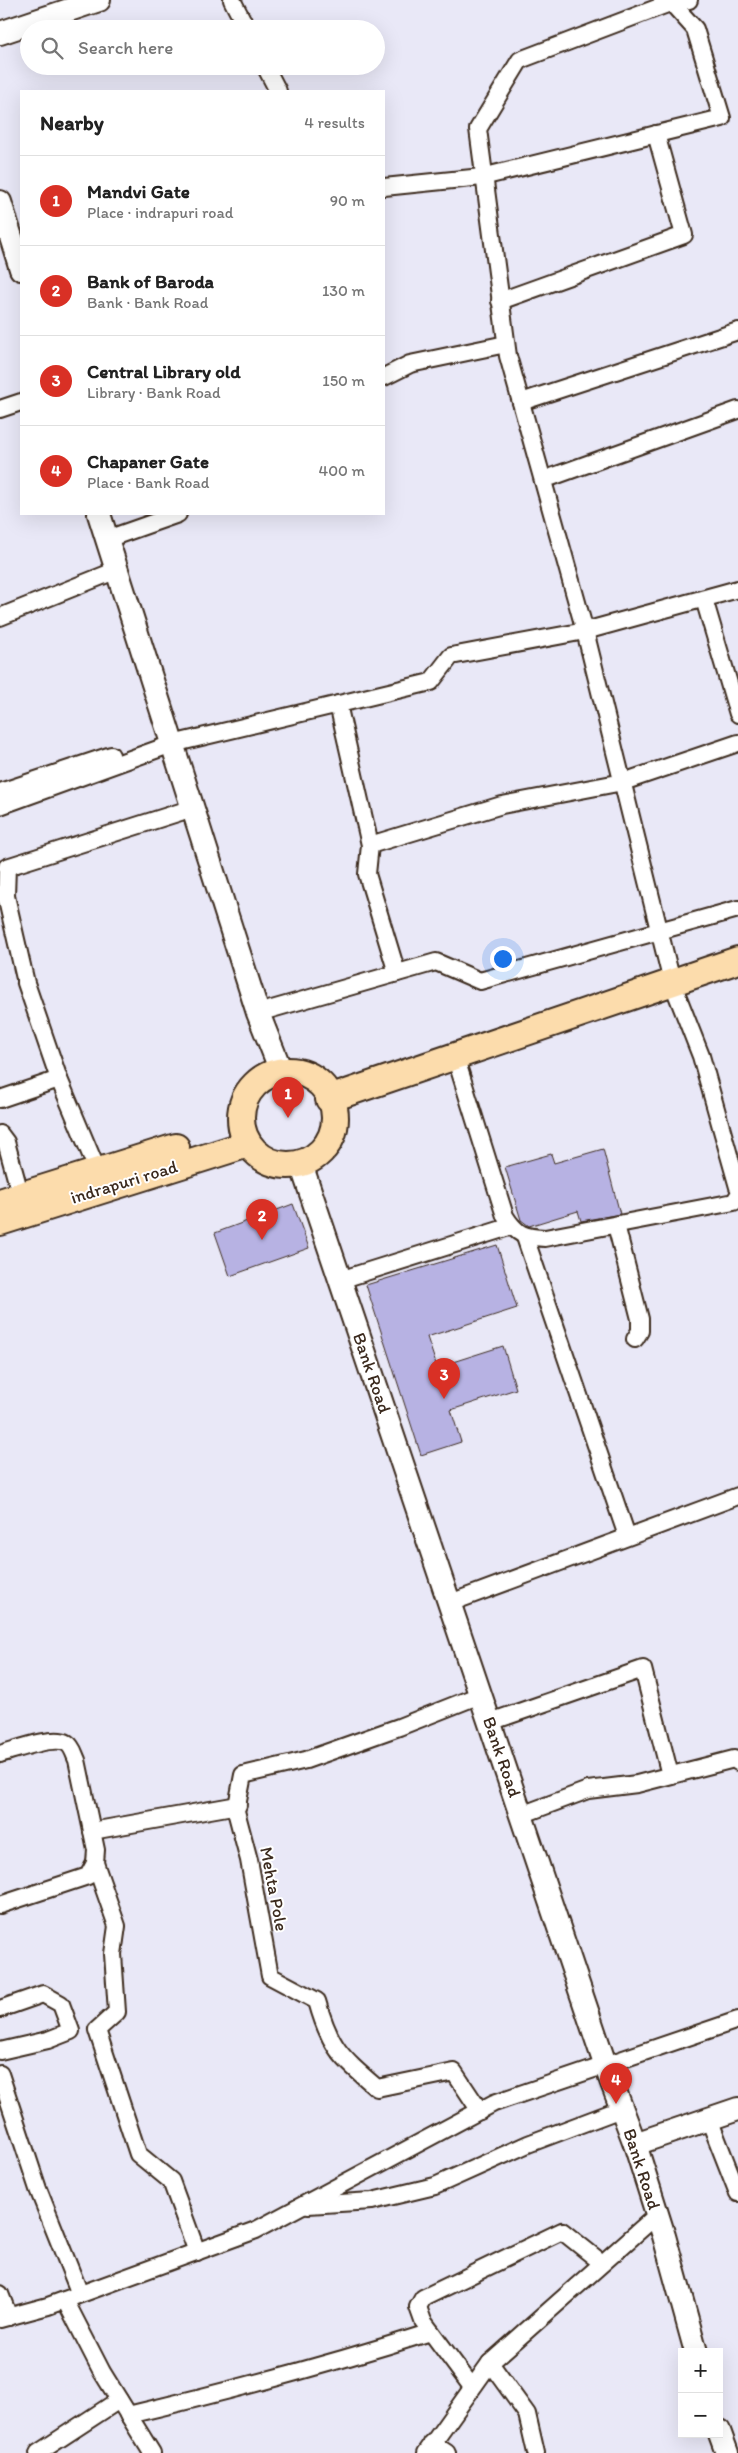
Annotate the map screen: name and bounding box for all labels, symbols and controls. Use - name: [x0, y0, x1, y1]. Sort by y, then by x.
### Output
- search box: [20, 20, 385, 75]
- icon: search: [38, 34, 66, 62]
- text: Search here: [78, 36, 173, 59]
- text: Nearby: [40, 110, 104, 135]
- text: 4 results: [304, 113, 365, 132]
- text: Mandvi Gate: [87, 180, 190, 203]
- text: 1: [52, 191, 60, 210]
- text: 90 m: [330, 191, 365, 210]
- text: Place · indrapuri road: [87, 203, 234, 222]
- text: Bank of Baroda: [87, 270, 214, 293]
- text: 2: [52, 281, 60, 300]
- text: 130 m: [322, 281, 365, 300]
- text: Bank · Bank Road: [87, 293, 208, 312]
- text: Central Library old: [87, 360, 241, 383]
- text: 3: [52, 371, 60, 390]
- text: 150 m: [322, 371, 365, 390]
- text: Library · Bank Road: [87, 383, 221, 402]
- text: Chapaner Gate: [87, 450, 209, 473]
- text: 4: [51, 461, 61, 480]
- text: 400 m: [319, 461, 365, 480]
- text: Place · Bank Road: [87, 473, 209, 492]
- your location: [490, 946, 516, 972]
- pin: 1: [272, 1077, 304, 1118]
- street label: indrapuri road: [68, 1155, 180, 1209]
- pin: 2: [246, 1199, 278, 1240]
- street label: Bank Road: [348, 1330, 396, 1416]
- pin: 3: [428, 1358, 460, 1399]
- street label: Bank Road: [478, 1714, 526, 1800]
- street label: Mehta Pole: [255, 1845, 293, 1933]
- pin: 4: [600, 2063, 632, 2104]
- street label: Bank Road: [619, 2126, 665, 2212]
- map controls: [678, 2348, 723, 2438]
- button: +: [678, 2348, 723, 2393]
- button: −: [678, 2393, 723, 2438]

